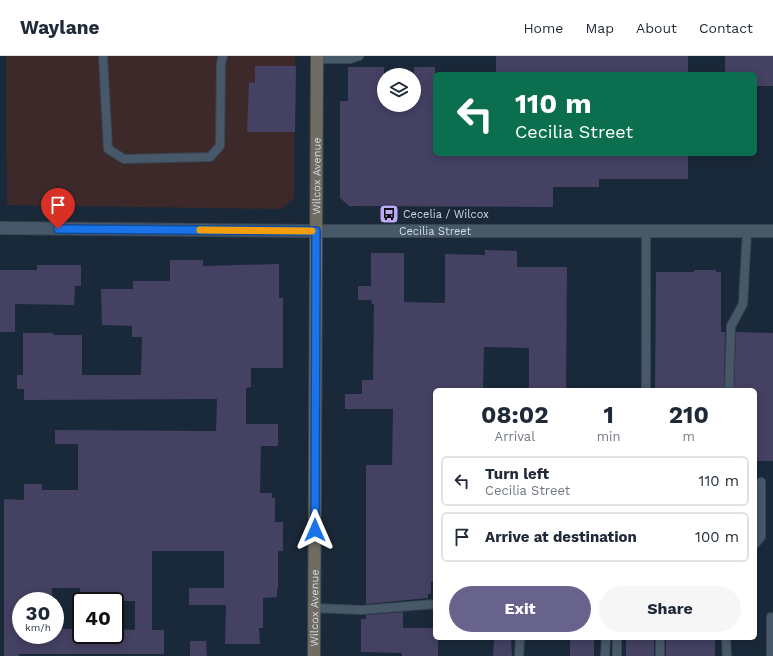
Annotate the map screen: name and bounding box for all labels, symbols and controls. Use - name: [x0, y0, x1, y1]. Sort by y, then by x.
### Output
- text: Waylane: [20, 16, 99, 39]
- text: Home: [523, 20, 563, 36]
- text: Map: [585, 20, 614, 36]
- text: About: [636, 20, 677, 36]
- text: Contact: [699, 20, 753, 36]
- map controls: [377, 68, 421, 112]
- button: layers: [377, 68, 421, 112]
- text: 110 m: [515, 87, 592, 120]
- icon: left: [449, 88, 501, 140]
- text: Cecilia Street: [515, 121, 633, 142]
- street label: Wilcox Avenue: [310, 137, 323, 215]
- pin: [41, 188, 75, 229]
- icon: arrive: [47, 194, 69, 216]
- bus stop icon: Cecelia / Wilcox: [378, 203, 400, 225]
- place label: Cecelia / Wilcox: [403, 208, 489, 221]
- street label: Cecilia Street: [399, 225, 471, 238]
- text: 08:02: [481, 401, 549, 429]
- text: 1: [604, 401, 614, 429]
- text: 210: [669, 401, 709, 429]
- text: Arrival: [495, 429, 535, 444]
- text: min: [597, 429, 621, 444]
- text: m: [683, 429, 695, 444]
- text: Turn left: [485, 465, 549, 483]
- icon: left: [451, 470, 473, 492]
- text: 110 m: [699, 472, 739, 490]
- text: Cecilia Street: [485, 483, 570, 498]
- position arrow: [294, 509, 336, 551]
- icon: arrive: [451, 526, 473, 548]
- text: Arrive at destination: [485, 528, 637, 546]
- text: 100 m: [695, 528, 739, 546]
- street label: Wilcox Avenue: [308, 569, 321, 647]
- button: Exit: [449, 586, 591, 632]
- button: Share: [599, 586, 741, 632]
- speed limit sign: 40: [72, 592, 124, 644]
- text: 30: [26, 601, 50, 625]
- text: km/h: [25, 622, 51, 633]

